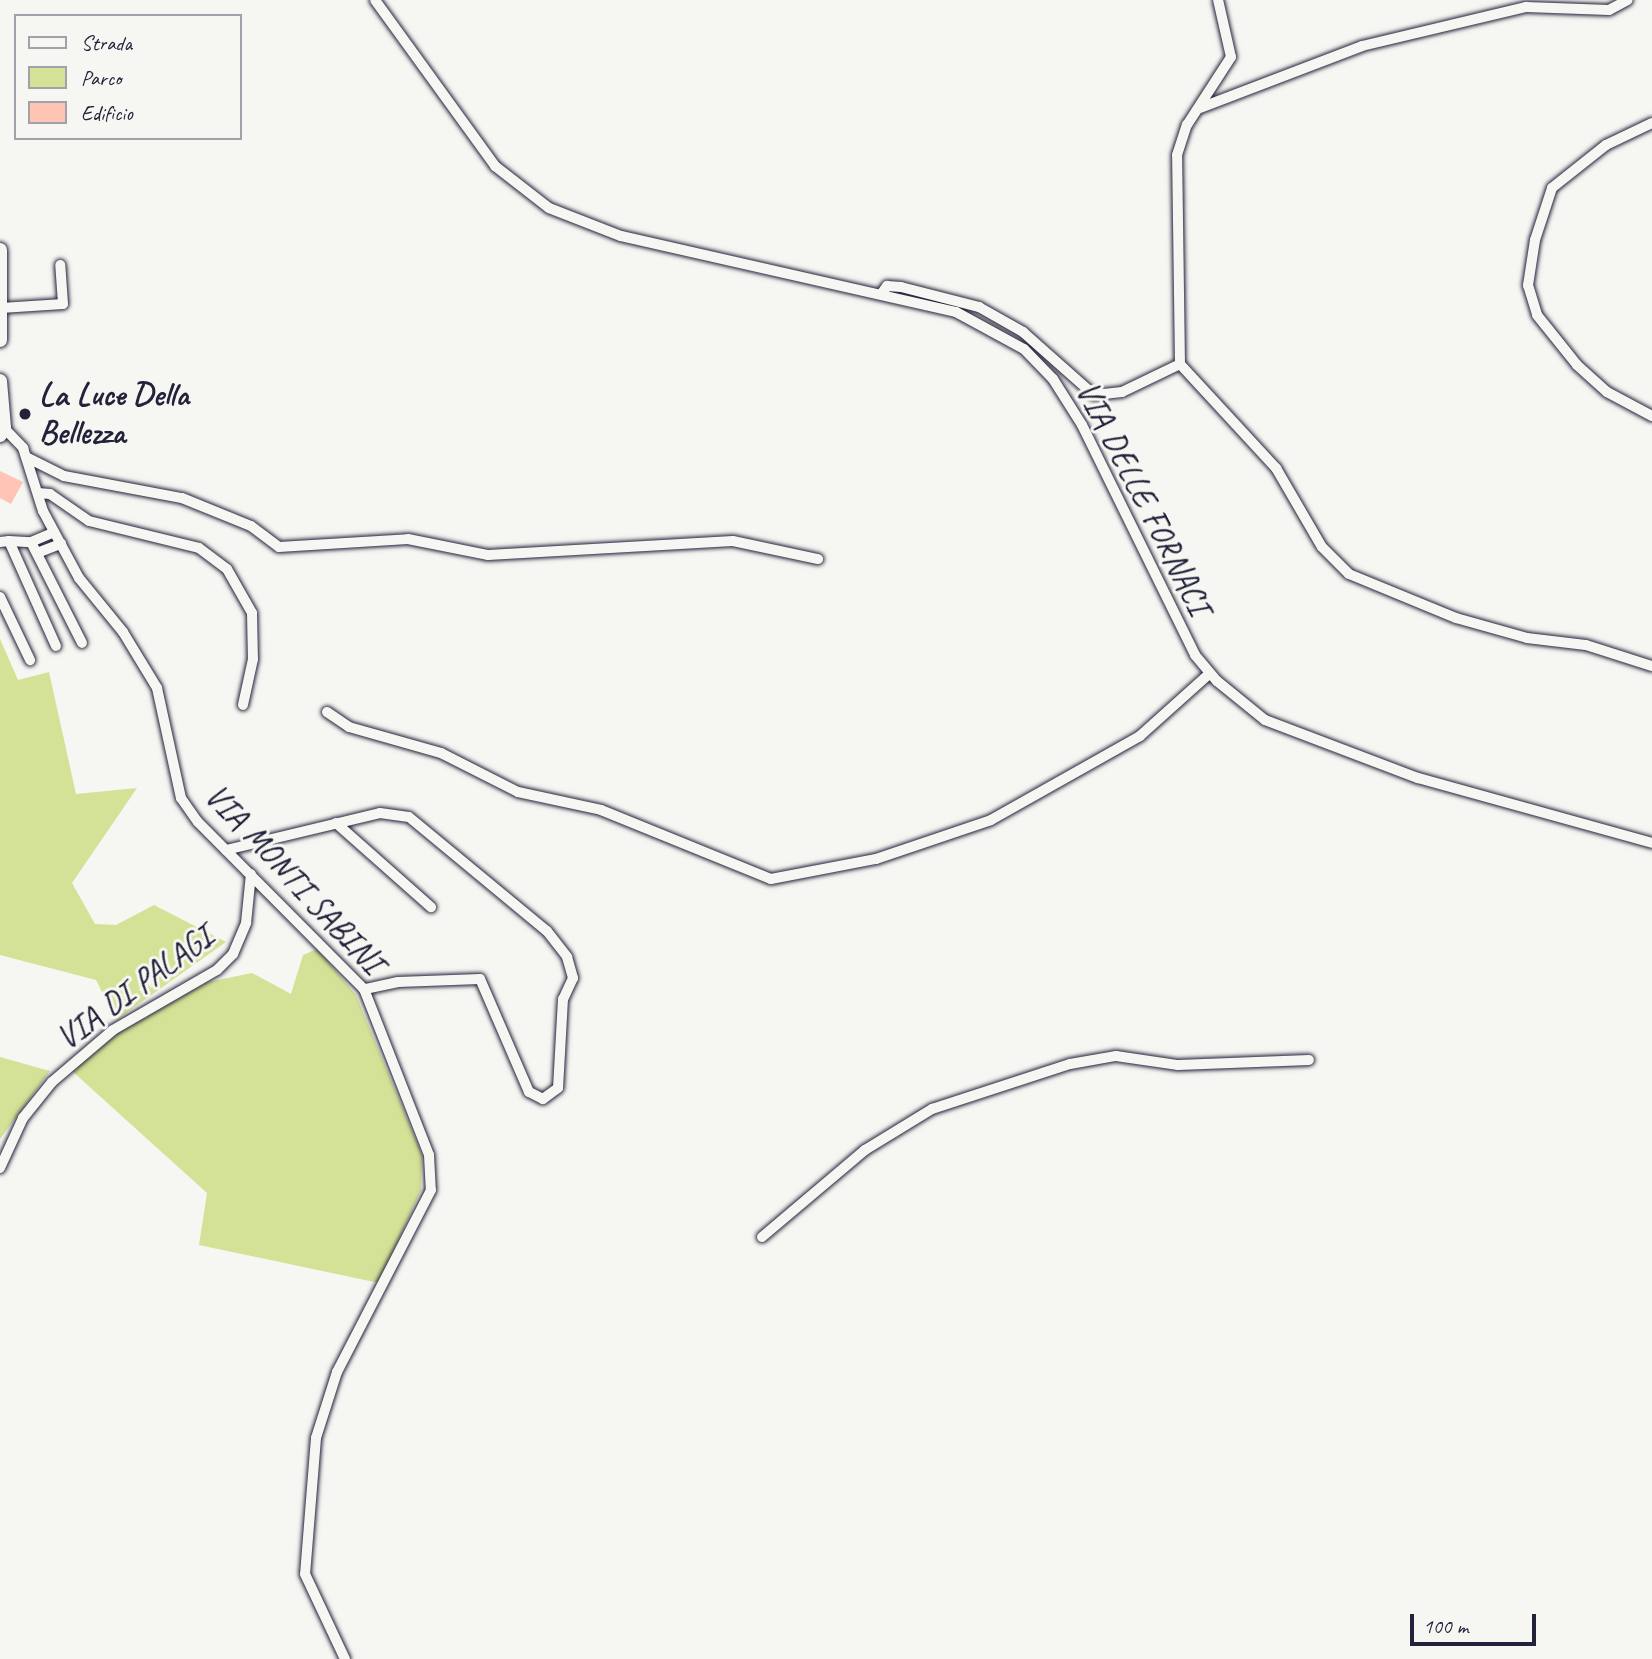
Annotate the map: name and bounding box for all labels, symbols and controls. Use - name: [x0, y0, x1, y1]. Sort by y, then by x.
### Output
- legend: [14, 14, 242, 140]
- text: Strada: [81, 30, 132, 56]
- text: Parco: [81, 65, 121, 91]
- text: Edificio: [81, 100, 133, 126]
- place label: La Luce Della Bellezza: [39, 375, 188, 453]
- street label: VIA DELLE FORNACI: [1068, 376, 1218, 620]
- marker: La Luce Della Bellezza: [17, 406, 33, 422]
- street label: VIA MONTI SABINI: [196, 776, 392, 982]
- street label: VIA DI PALAGI: [49, 918, 221, 1058]
- scale bar: [1414, 1600, 1540, 1644]
- text: 100 m: [1423, 1613, 1468, 1639]

